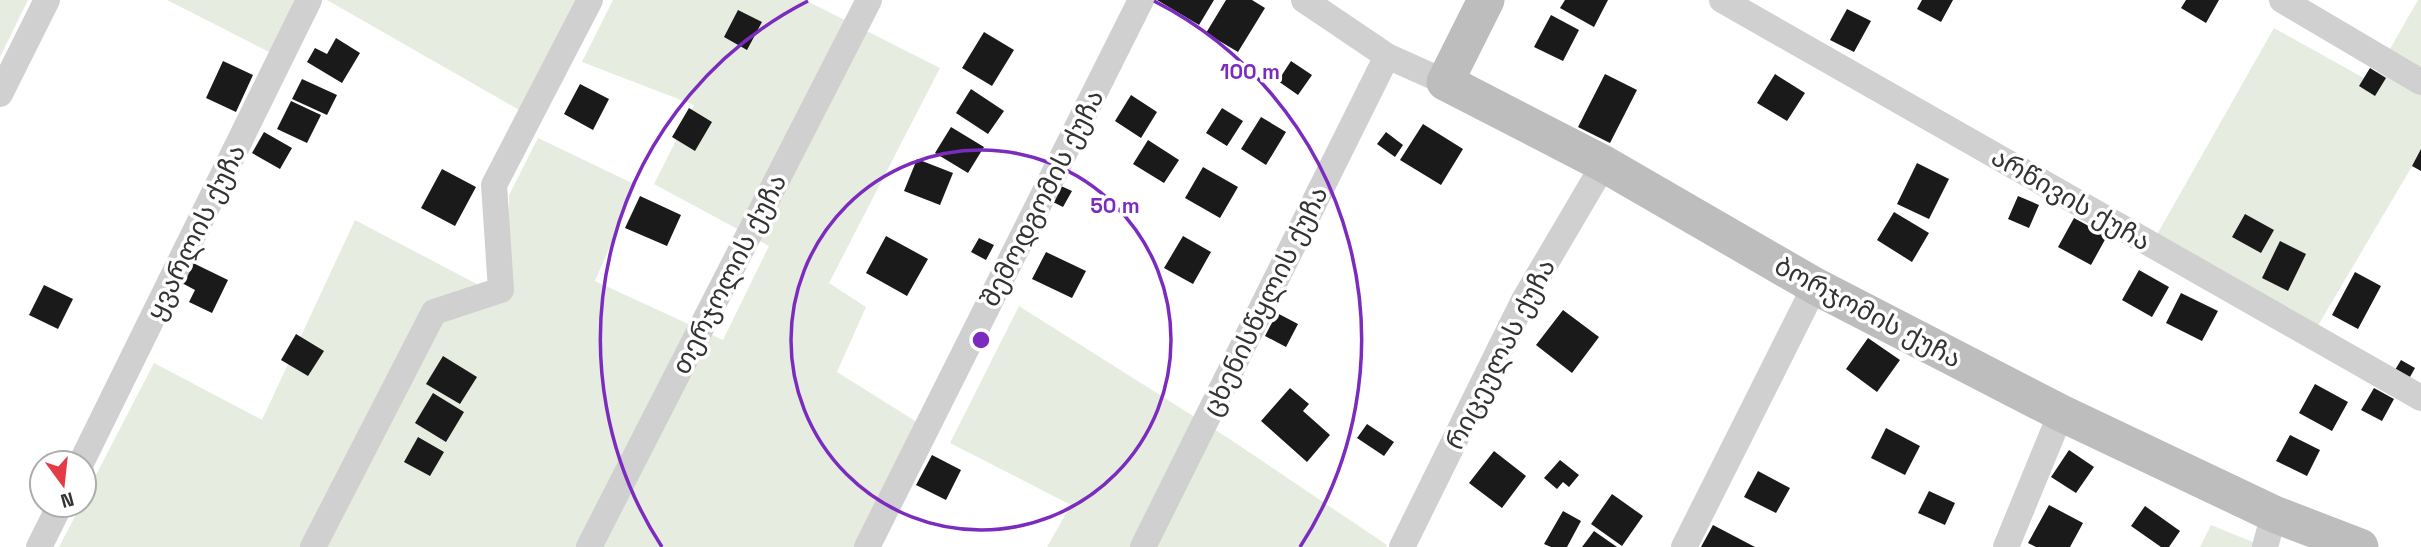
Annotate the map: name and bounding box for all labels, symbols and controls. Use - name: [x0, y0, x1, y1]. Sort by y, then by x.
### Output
- text: 100 m: [1220, 58, 1280, 85]
- street label: შემოდგომის ქუჩა: [973, 84, 1111, 312]
- street label: ყვარლის ქუჩა: [139, 138, 253, 326]
- street label: არწივის ქუჩა: [1985, 140, 2157, 258]
- street label: თერჯოლის ქუჩა: [664, 168, 794, 380]
- street label: ცხენისწყლის ქუჩა: [1195, 181, 1335, 421]
- text: 50 m: [1090, 192, 1140, 219]
- street label: ბორჯომის ქუჩა: [1769, 248, 1967, 376]
- street label: რიცეულას ქუჩა: [1437, 253, 1563, 455]
- centre of rings: [969, 328, 993, 352]
- north arrow: [28, 449, 98, 519]
- text: N: [58, 486, 77, 514]

